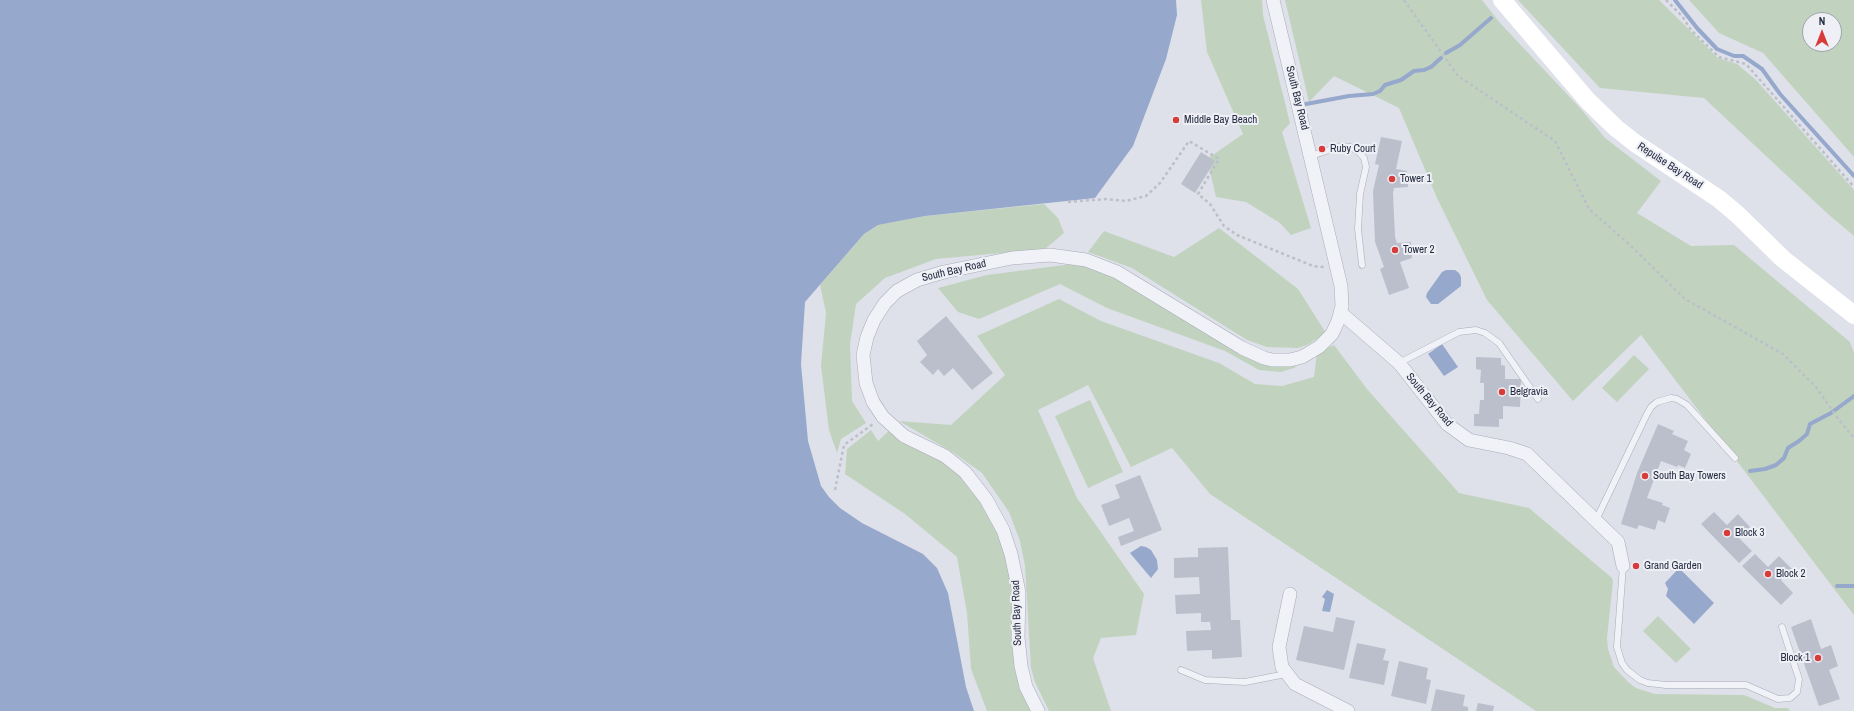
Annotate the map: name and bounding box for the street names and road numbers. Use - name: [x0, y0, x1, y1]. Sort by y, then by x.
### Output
- street label: South Bay Road: [1283, 65, 1311, 131]
- street label: Repulse Bay Road: [1635, 140, 1705, 192]
- street label: South Bay Road: [921, 257, 987, 285]
- street label: South Bay Road: [1403, 371, 1455, 429]
- street label: South Bay Road: [1009, 580, 1025, 646]

